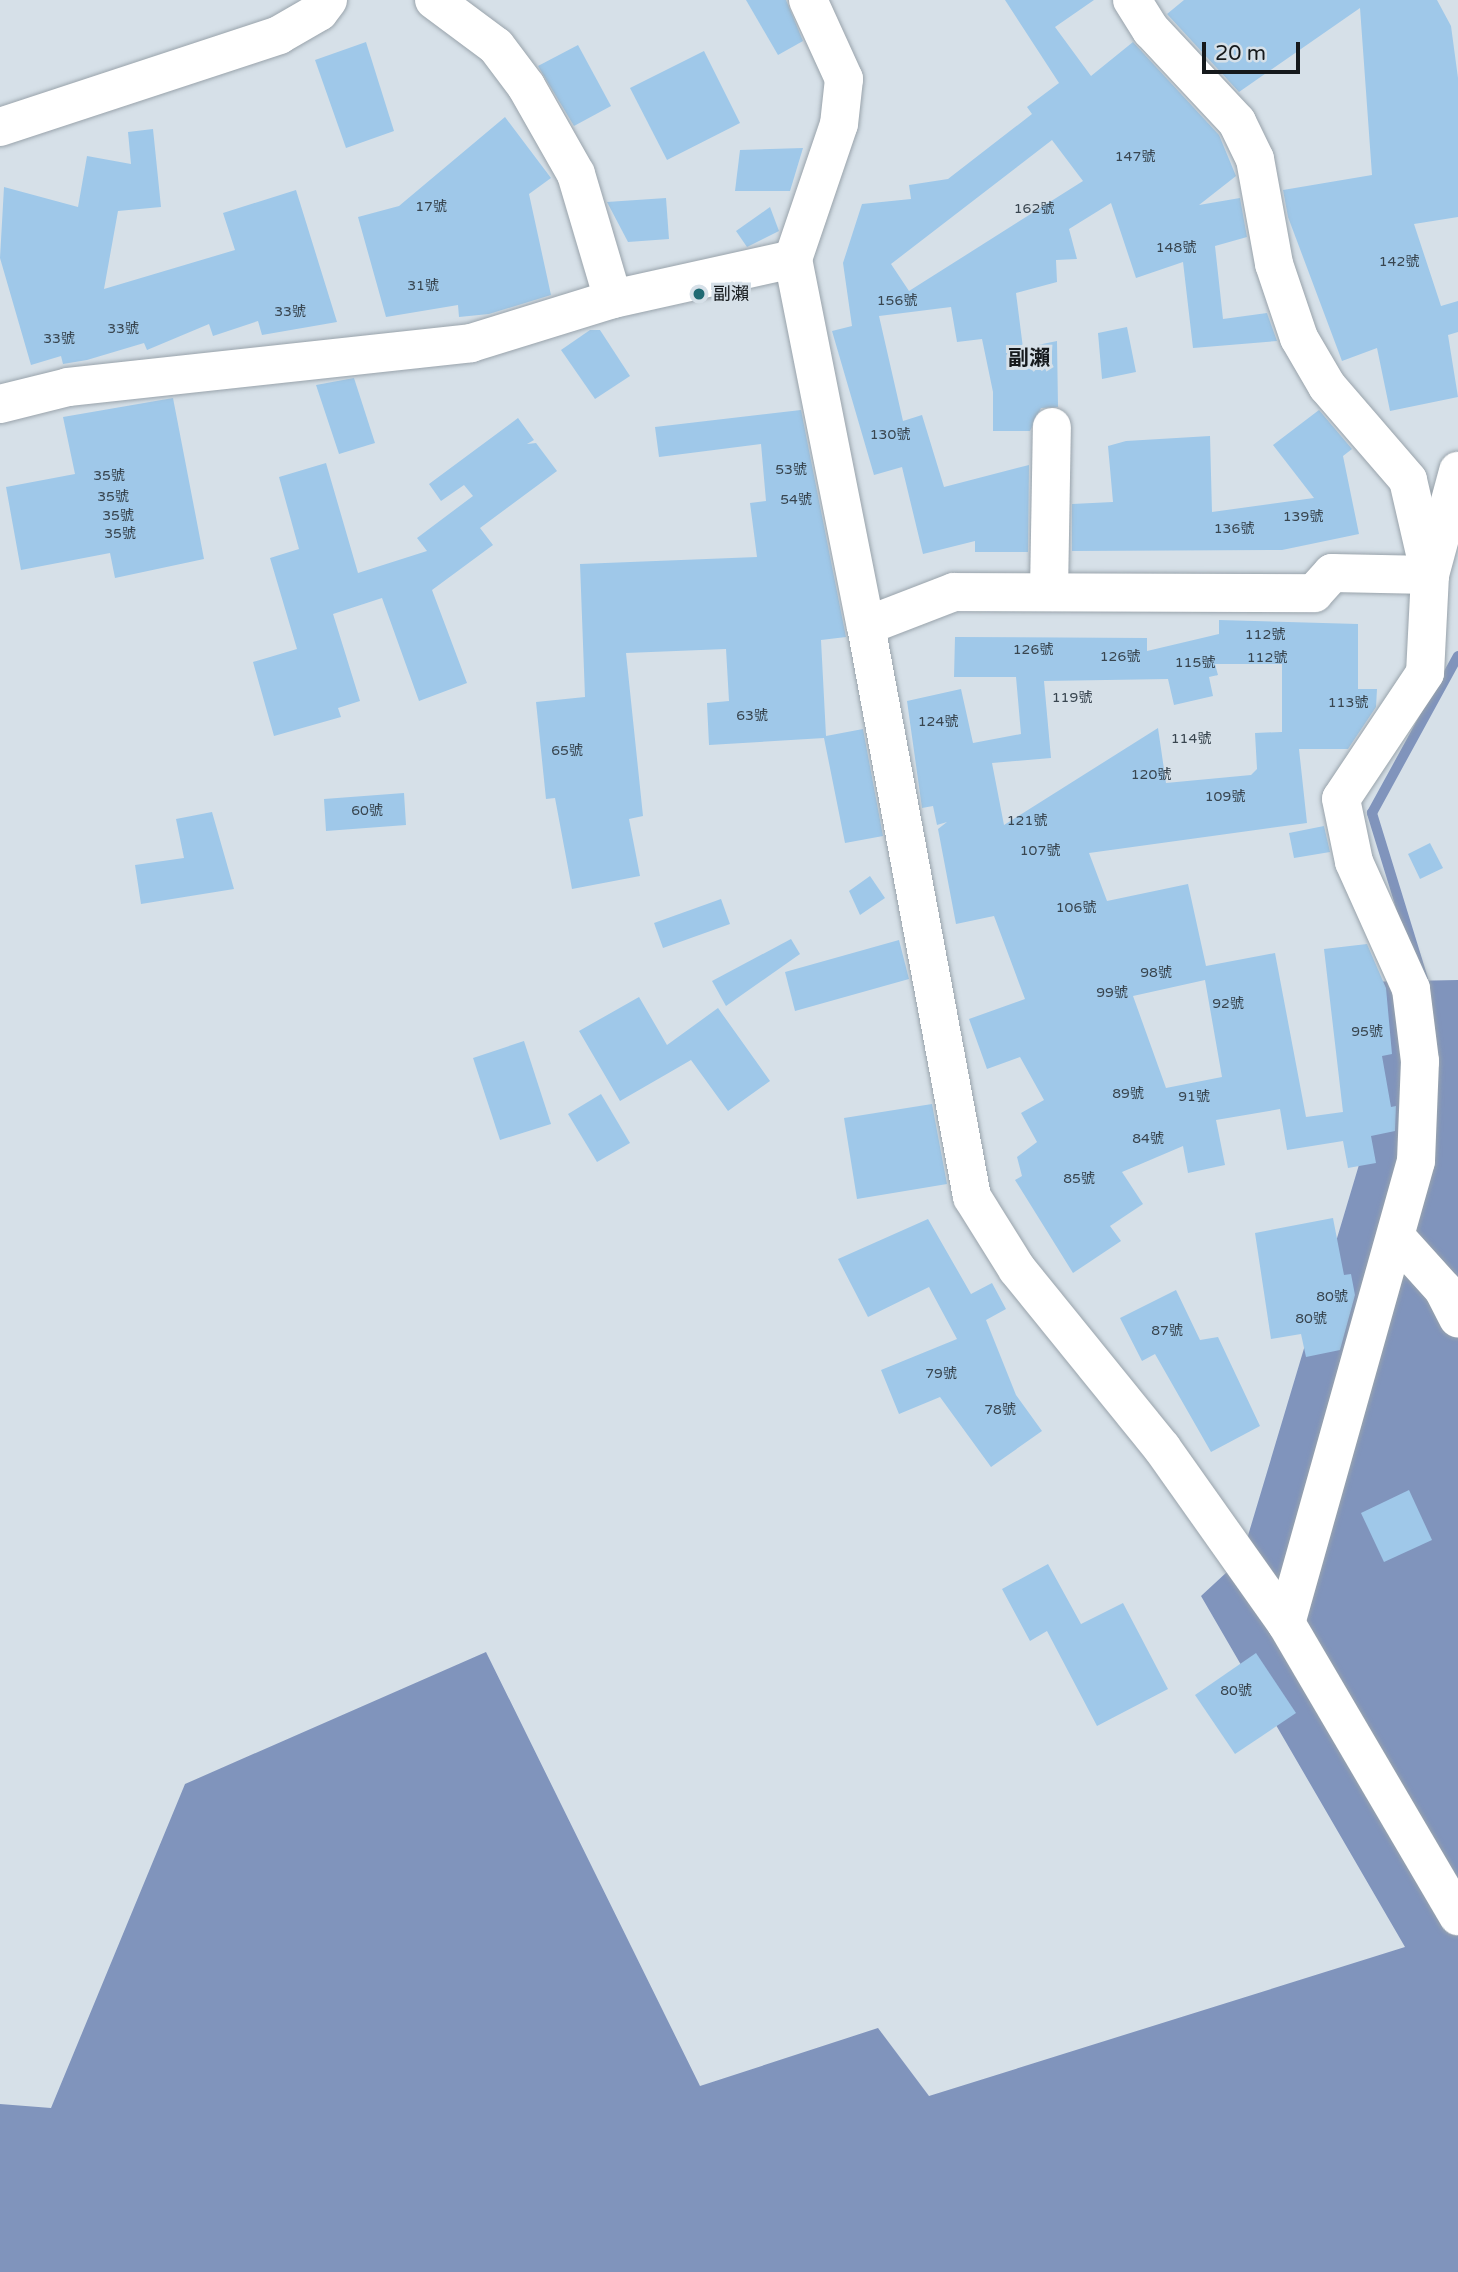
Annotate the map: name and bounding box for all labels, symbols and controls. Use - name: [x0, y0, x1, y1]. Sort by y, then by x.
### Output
- scale bar: [1206, 28, 1304, 72]
- text: 20 m: [1215, 41, 1266, 66]
- house number: 147號: [1115, 149, 1155, 165]
- house number: 17號: [415, 199, 447, 215]
- house number: 162號: [1014, 201, 1054, 217]
- house number: 148號: [1156, 240, 1196, 256]
- house number: 142號: [1379, 254, 1419, 270]
- house number: 31號: [407, 278, 439, 294]
- place label: 副瀨: [713, 283, 749, 305]
- marker: 副瀨: [691, 286, 707, 302]
- house number: 156號: [877, 293, 917, 309]
- house number: 33號: [274, 304, 306, 320]
- house number: 33號: [107, 321, 139, 337]
- house number: 33號: [43, 331, 75, 347]
- district label: 副瀨: [1008, 346, 1050, 372]
- house number: 130號: [870, 427, 910, 443]
- house number: 53號: [775, 462, 807, 478]
- house number: 35號: [93, 468, 125, 484]
- house number: 35號: [97, 489, 129, 505]
- house number: 54號: [780, 492, 812, 508]
- house number: 35號: [102, 508, 134, 524]
- house number: 139號: [1283, 509, 1323, 525]
- house number: 136號: [1214, 521, 1254, 537]
- house number: 35號: [104, 526, 136, 542]
- house number: 112號: [1245, 627, 1285, 643]
- house number: 126號: [1013, 642, 1053, 658]
- house number: 126號: [1100, 649, 1140, 665]
- house number: 112號: [1247, 650, 1287, 666]
- house number: 115號: [1175, 655, 1215, 671]
- house number: 119號: [1052, 690, 1092, 706]
- house number: 113號: [1328, 695, 1368, 711]
- house number: 63號: [736, 708, 768, 724]
- house number: 124號: [918, 714, 958, 730]
- house number: 114號: [1171, 731, 1211, 747]
- house number: 65號: [551, 743, 583, 759]
- house number: 120號: [1131, 767, 1171, 783]
- house number: 109號: [1205, 789, 1245, 805]
- house number: 60號: [351, 803, 383, 819]
- house number: 121號: [1007, 813, 1047, 829]
- house number: 107號: [1020, 843, 1060, 859]
- house number: 106號: [1056, 900, 1096, 916]
- house number: 98號: [1140, 965, 1172, 981]
- house number: 99號: [1096, 985, 1128, 1001]
- house number: 92號: [1212, 996, 1244, 1012]
- house number: 95號: [1351, 1024, 1383, 1040]
- house number: 89號: [1112, 1086, 1144, 1102]
- house number: 91號: [1178, 1089, 1210, 1105]
- house number: 84號: [1132, 1131, 1164, 1147]
- house number: 85號: [1063, 1171, 1095, 1187]
- house number: 80號: [1316, 1289, 1348, 1305]
- house number: 80號: [1295, 1311, 1327, 1327]
- house number: 87號: [1151, 1323, 1183, 1339]
- house number: 79號: [925, 1366, 957, 1382]
- house number: 78號: [984, 1402, 1016, 1418]
- house number: 80號: [1220, 1683, 1252, 1699]

